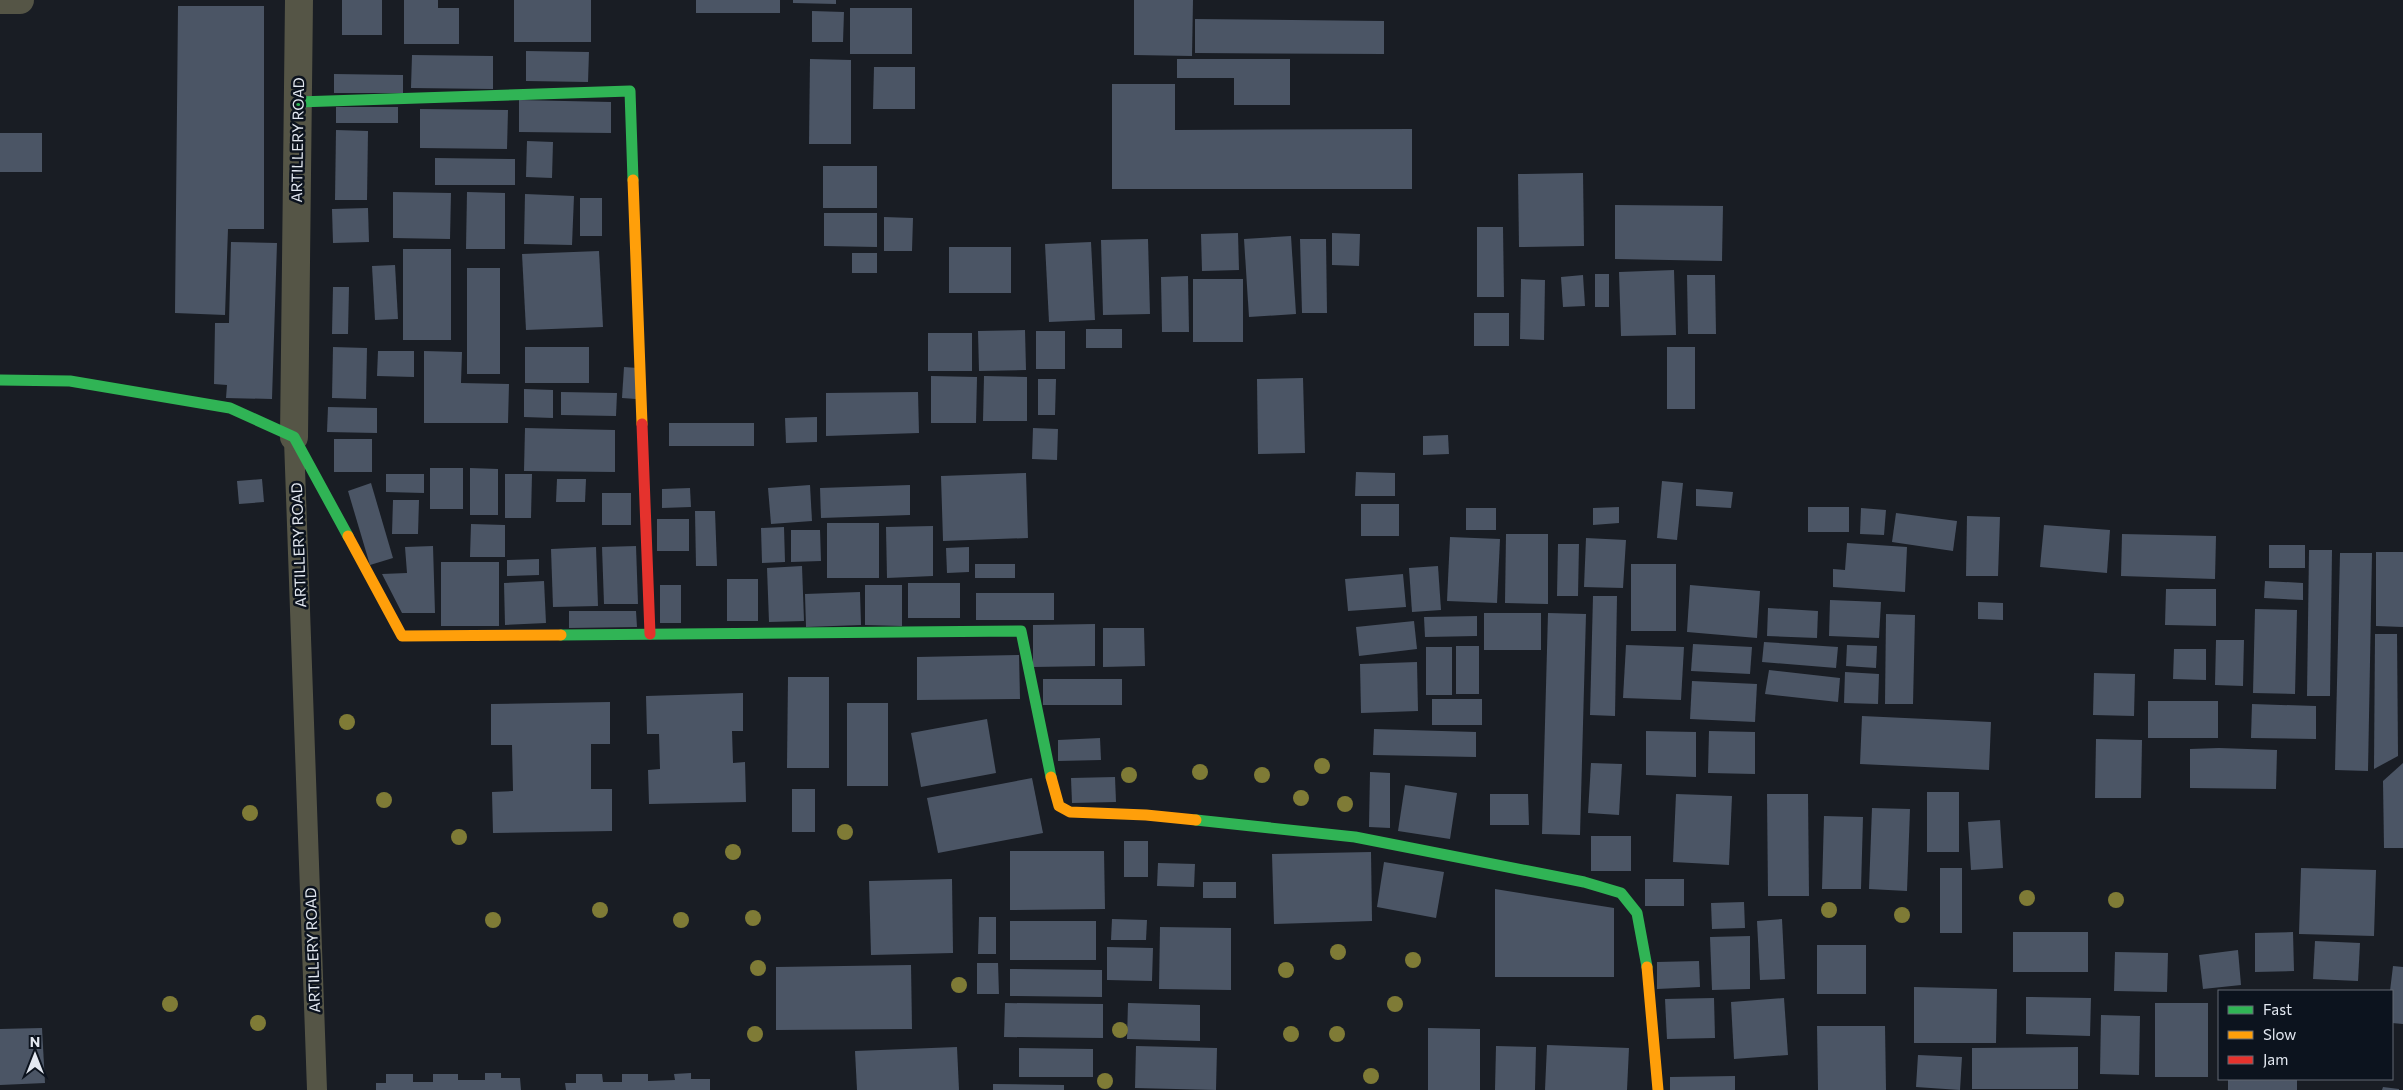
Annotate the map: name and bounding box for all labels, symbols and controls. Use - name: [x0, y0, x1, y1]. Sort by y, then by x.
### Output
- street label: ARTILLERY ROAD: [287, 77, 307, 203]
- street label: ARTILLERY ROAD: [287, 482, 309, 608]
- street label: ARTILLERY ROAD: [301, 887, 323, 1013]
- legend: [2218, 990, 2393, 1080]
- text: Fast: [2263, 1000, 2292, 1018]
- text: Slow: [2263, 1025, 2296, 1043]
- north arrow: [10, 1030, 60, 1080]
- text: N: [30, 1033, 40, 1050]
- text: Jam: [2263, 1050, 2288, 1068]

